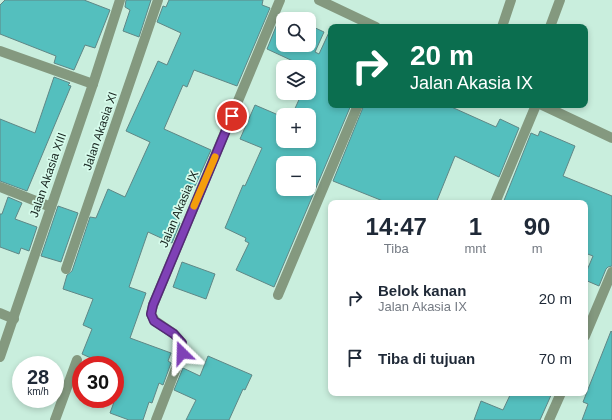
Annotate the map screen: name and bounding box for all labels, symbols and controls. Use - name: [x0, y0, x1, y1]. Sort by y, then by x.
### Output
- map controls: [276, 12, 316, 196]
- button: search: [276, 12, 316, 52]
- icon: right: [344, 40, 396, 92]
- text: 20 m: [410, 40, 474, 71]
- button: layers: [276, 60, 316, 100]
- text: Jalan Akasia IX: [410, 73, 533, 93]
- street label: Jalan Akasia XI: [80, 90, 120, 172]
- pin: [215, 99, 249, 133]
- icon: arrive: [221, 105, 243, 127]
- button: +: [276, 108, 316, 148]
- street label: Jalan Akasia XIII: [27, 131, 69, 219]
- button: −: [276, 156, 316, 196]
- street label: Jalan Akasia IX: [157, 168, 201, 250]
- text: 14:47: [366, 213, 427, 240]
- text: 1: [469, 213, 482, 240]
- text: 90: [524, 213, 550, 240]
- text: Tiba: [384, 241, 409, 256]
- text: mnt: [464, 241, 486, 256]
- text: m: [532, 241, 542, 256]
- text: Belok kanan: [378, 282, 466, 299]
- icon: right: [344, 287, 366, 309]
- text: 20 m: [539, 290, 572, 307]
- text: Jalan Akasia IX: [378, 299, 467, 314]
- position arrow: [161, 332, 203, 374]
- icon: arrive: [344, 347, 366, 369]
- text: Tiba di tujuan: [378, 350, 475, 367]
- text: 70 m: [539, 350, 572, 367]
- speed limit sign: 30: [72, 356, 124, 408]
- text: 28: [27, 366, 49, 388]
- text: km/h: [27, 386, 49, 397]

